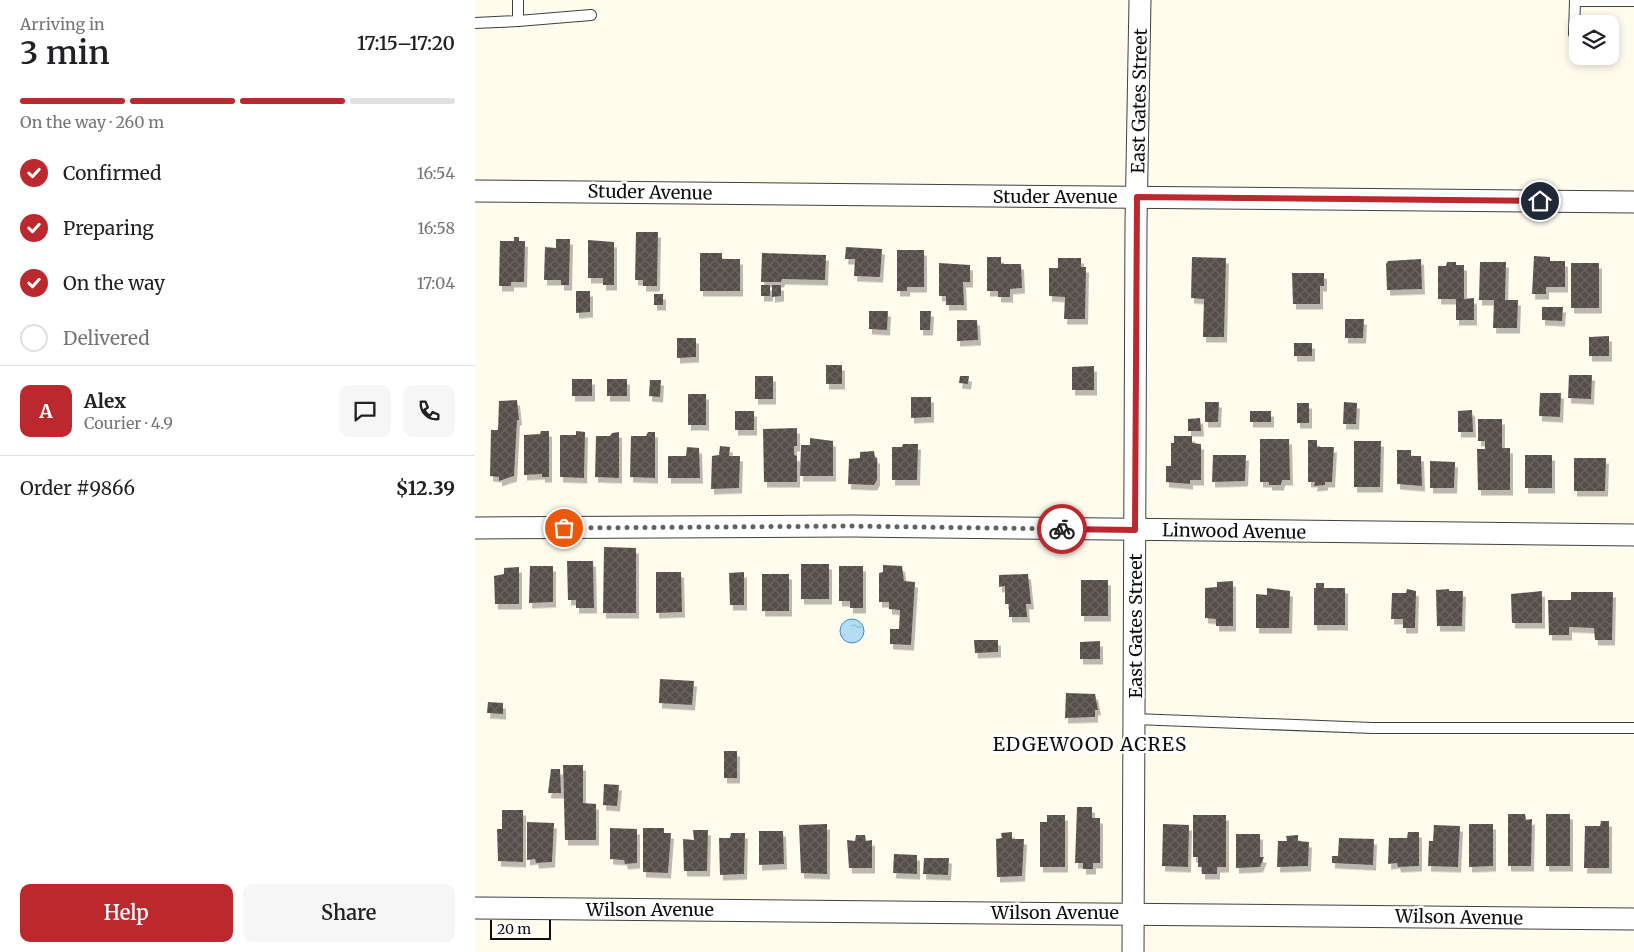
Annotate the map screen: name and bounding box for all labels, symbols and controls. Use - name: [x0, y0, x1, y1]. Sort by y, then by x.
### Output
- text: Arriving in: [20, 14, 105, 34]
- map controls: [1569, 15, 1619, 65]
- button: layers: [1569, 15, 1619, 65]
- street label: East Gates Street: [1126, 28, 1152, 174]
- text: 17:15–17:20: [357, 31, 455, 55]
- text: 3 min: [20, 33, 110, 73]
- text: On the way · 260 m: [20, 112, 164, 132]
- icon: check: [20, 159, 48, 187]
- text: Confirmed: [63, 161, 161, 185]
- text: 16:54: [417, 163, 455, 183]
- street label: Studer Avenue: [587, 179, 713, 205]
- pin: [1519, 180, 1561, 222]
- street label: Studer Avenue: [993, 185, 1117, 208]
- icon: home: [1526, 187, 1554, 215]
- icon: check: [20, 214, 48, 242]
- text: Preparing: [63, 216, 154, 240]
- text: 16:58: [417, 218, 455, 238]
- icon: check: [20, 269, 48, 297]
- text: On the way: [63, 271, 165, 295]
- text: 17:04: [417, 273, 455, 293]
- text: Delivered: [63, 326, 150, 350]
- button: chat: [339, 385, 391, 437]
- button: phone: [403, 385, 455, 437]
- text: Alex: [84, 389, 126, 413]
- text: A: [39, 399, 53, 423]
- text: Courier · 4.9: [84, 413, 173, 433]
- text: Order #9866: [20, 476, 135, 500]
- text: $12.39: [396, 476, 455, 500]
- courier: [1037, 504, 1087, 554]
- pin: [543, 507, 585, 549]
- icon: bag: [550, 514, 578, 542]
- icon: bike: [1048, 515, 1076, 543]
- street label: Linwood Avenue: [1162, 518, 1306, 544]
- street label: East Gates Street: [1124, 553, 1147, 699]
- district label: EDGEWOOD ACRES: [993, 732, 1187, 756]
- button: Help: [20, 884, 233, 942]
- button: Share: [243, 884, 455, 942]
- street label: Wilson Avenue: [585, 898, 714, 921]
- street label: Wilson Avenue: [990, 901, 1119, 924]
- street label: Wilson Avenue: [1394, 904, 1523, 930]
- scale bar: [490, 917, 551, 940]
- text: 20 m: [497, 920, 531, 938]

